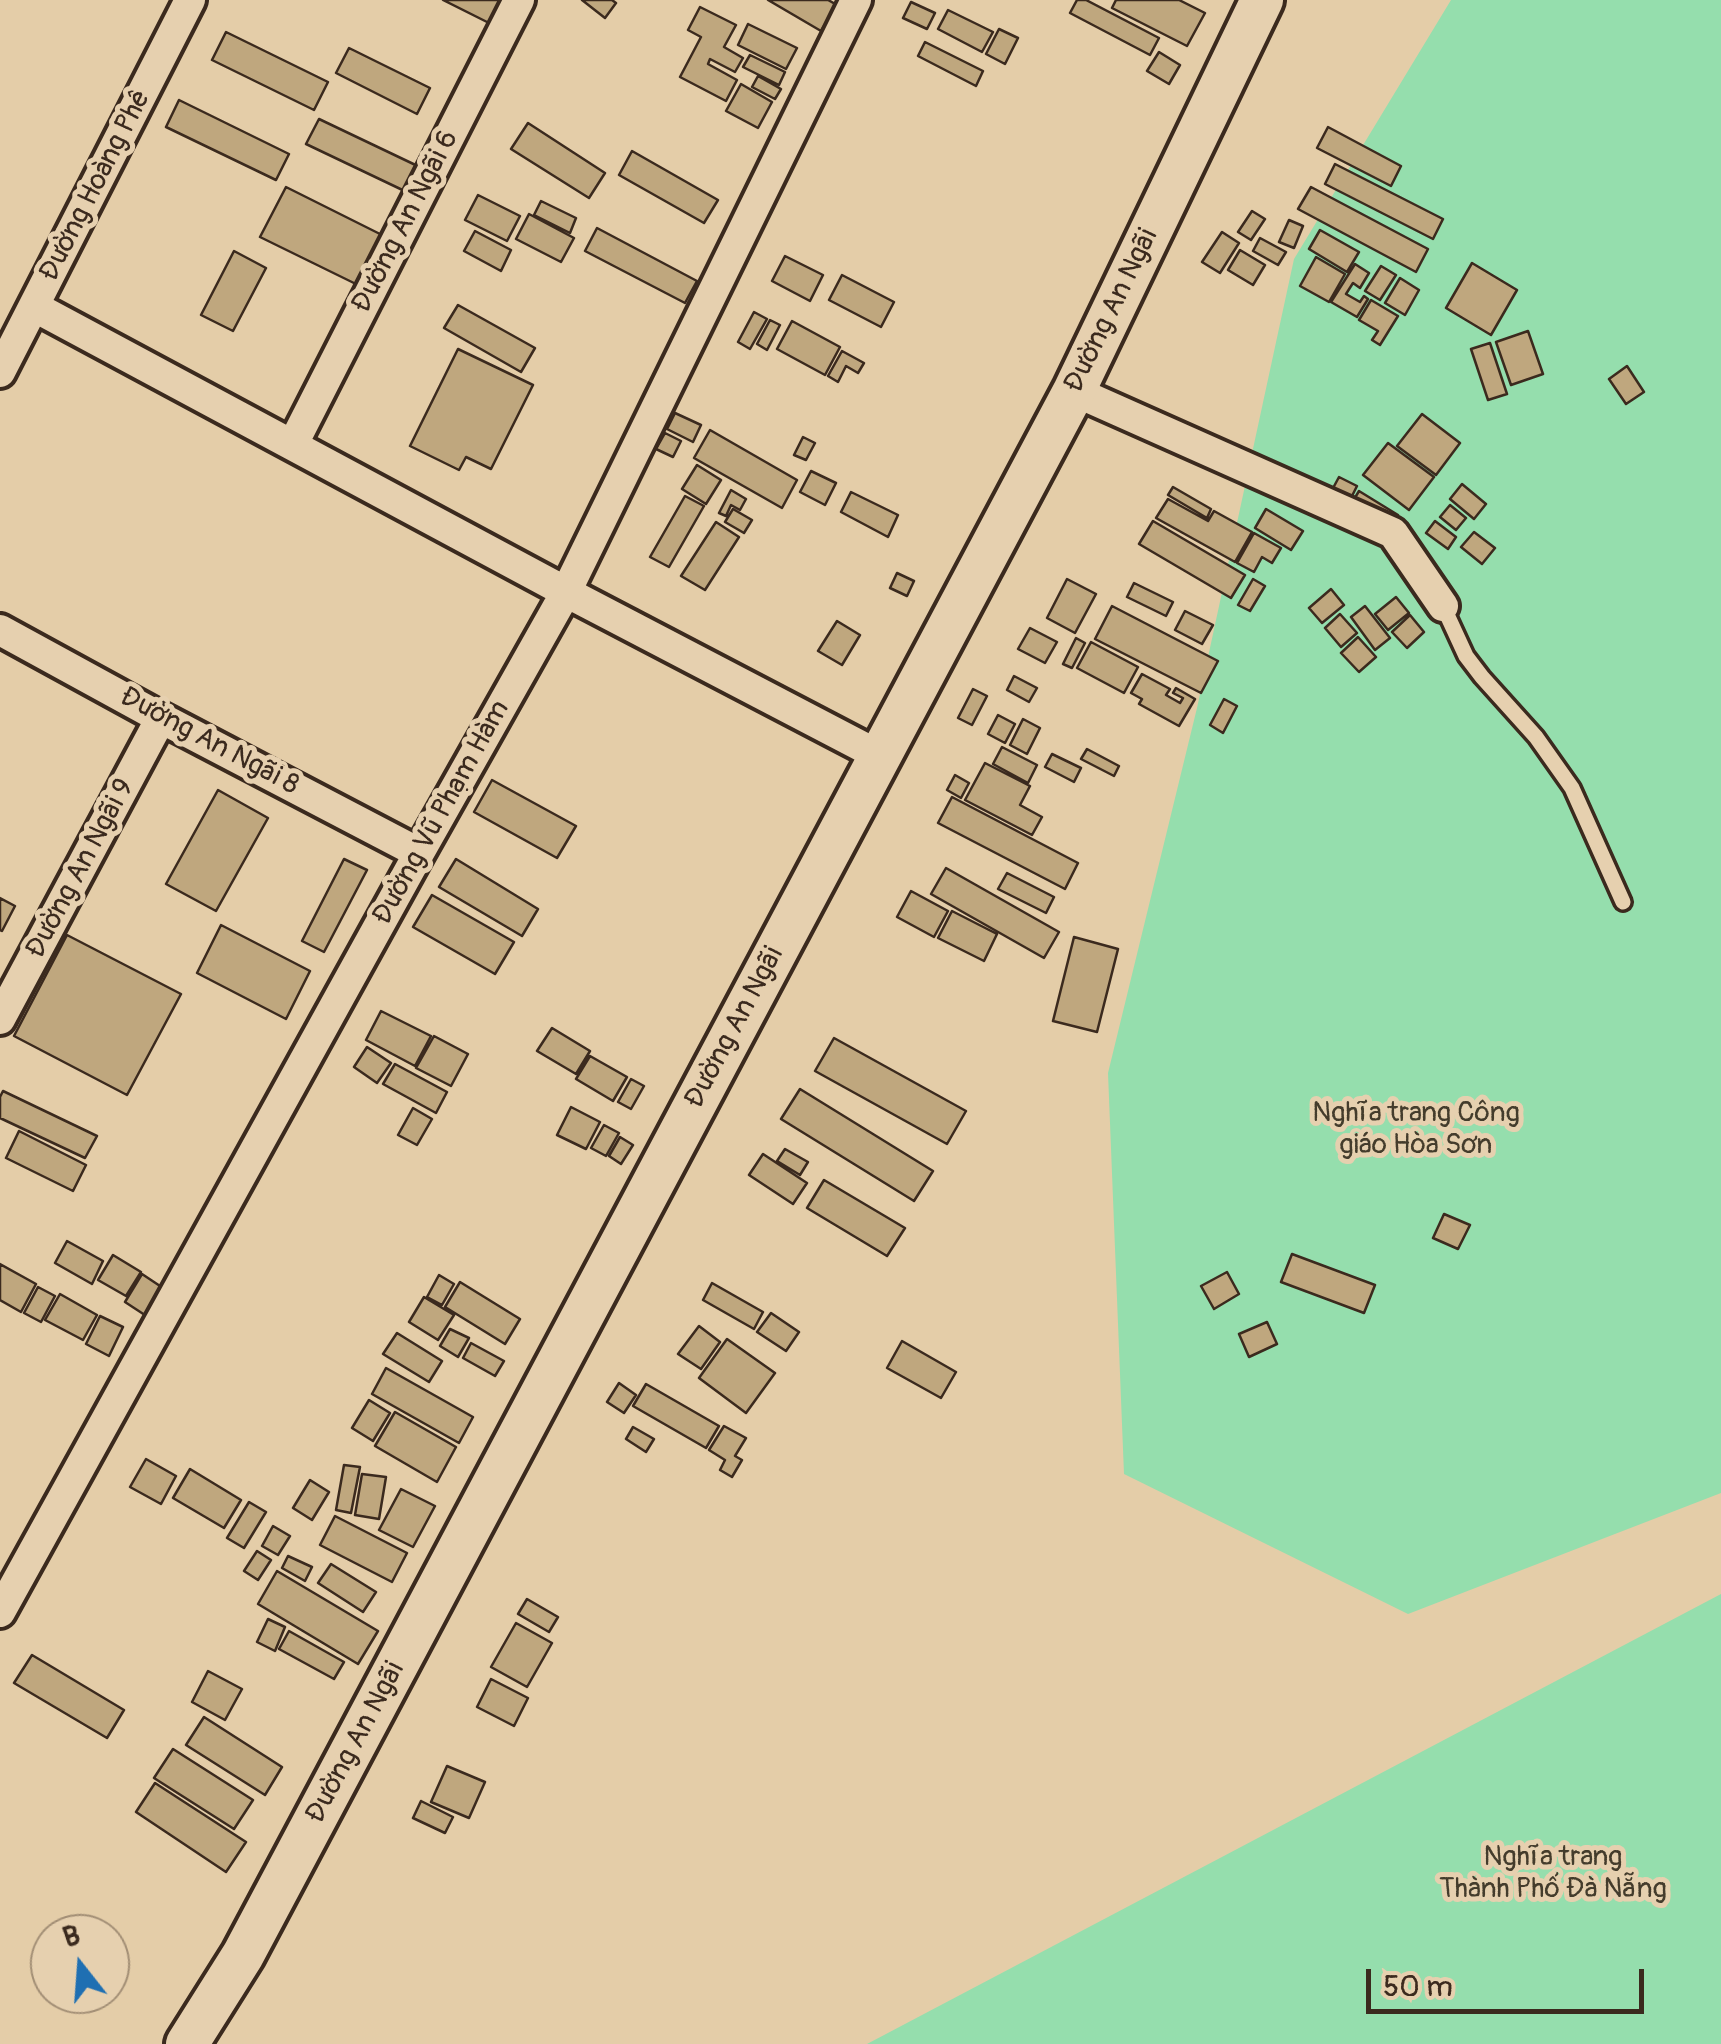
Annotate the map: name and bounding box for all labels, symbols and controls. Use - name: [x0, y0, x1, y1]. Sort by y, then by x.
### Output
- street label: Đường Hoàng Phê: [33, 85, 159, 287]
- street label: Đường An Ngãi 6: [346, 125, 466, 319]
- street label: Đường An Ngãi: [1058, 224, 1166, 398]
- street label: Đường An Ngãi 8: [114, 681, 304, 803]
- street label: Đường Vũ Phạm Hàm: [366, 695, 518, 931]
- street label: Đường An Ngãi 9: [20, 774, 142, 964]
- street label: Đường An Ngãi: [678, 942, 792, 1114]
- park label: Nghĩa trang Công giáo Hòa Sơn: [1312, 1097, 1520, 1163]
- street label: Đường An Ngãi: [299, 1657, 413, 1829]
- park label: Nghĩa trang Thành Phố Đà Nẵng: [1439, 1841, 1667, 1907]
- north arrow: [30, 1914, 130, 2014]
- text: B: [59, 1918, 84, 1956]
- scale bar: [1371, 1949, 1648, 2011]
- text: 50 m: [1383, 1968, 1453, 2005]

